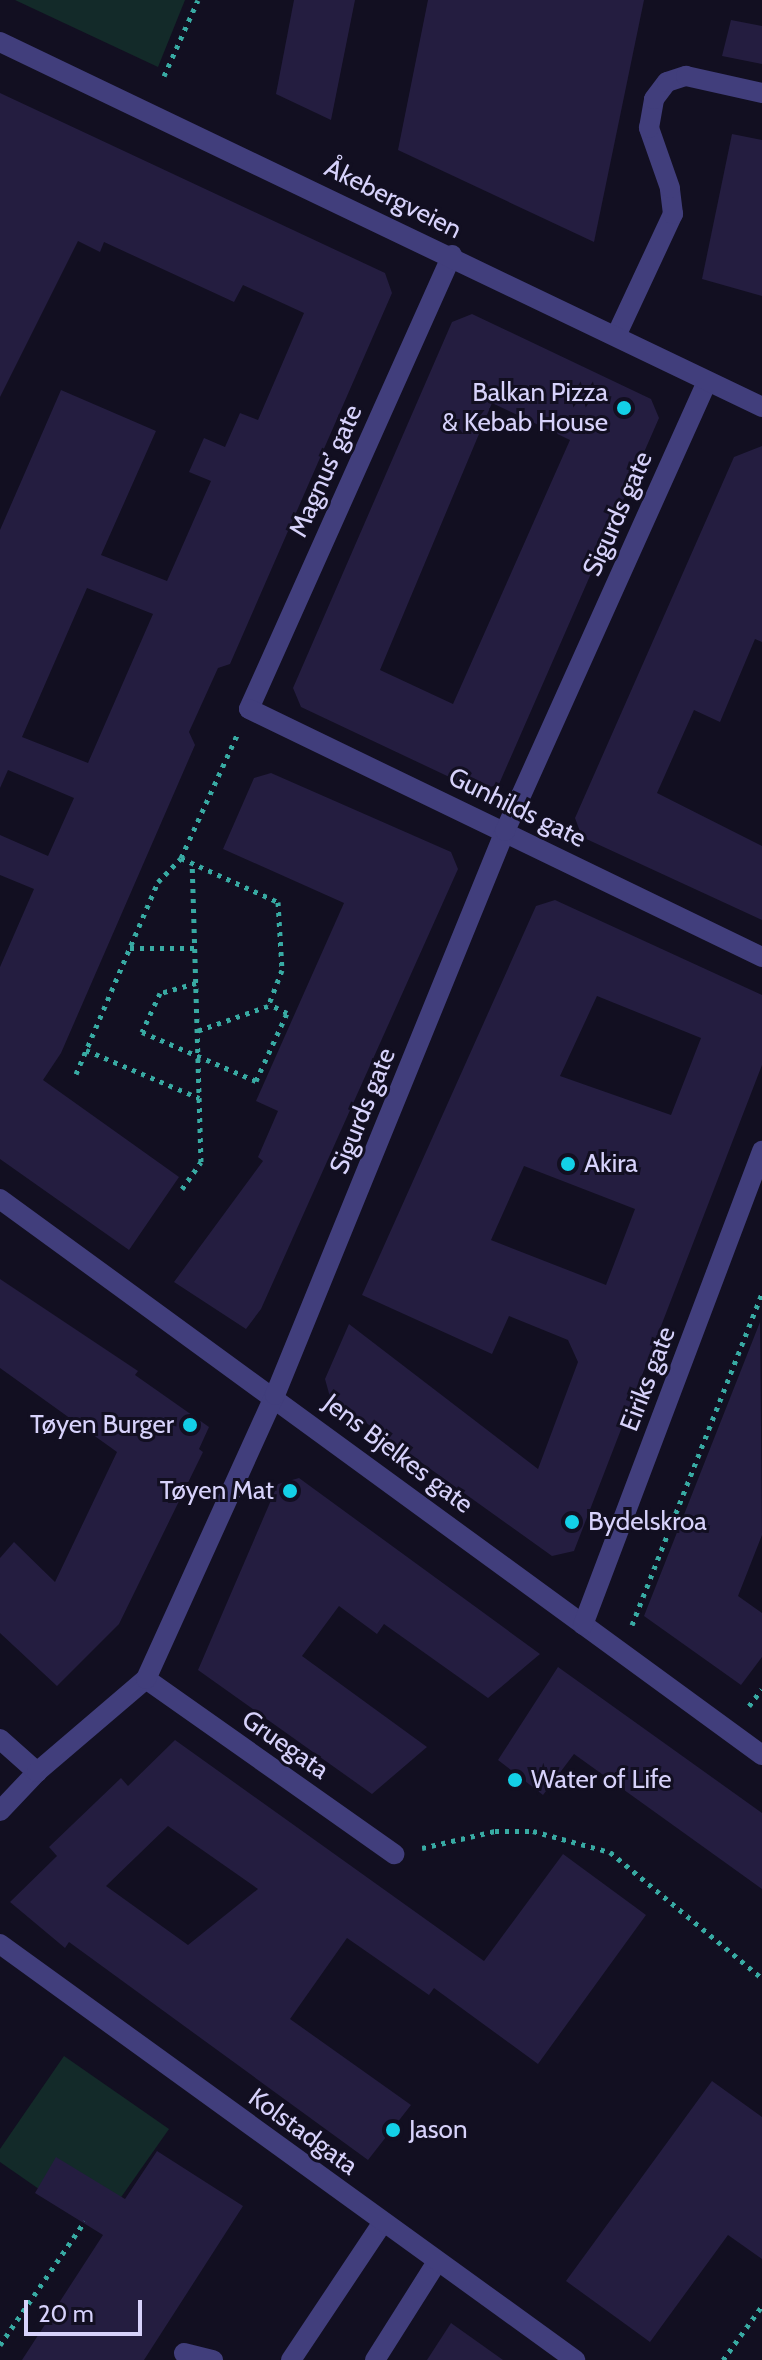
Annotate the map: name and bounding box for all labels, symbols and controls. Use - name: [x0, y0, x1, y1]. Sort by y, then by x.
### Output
- street label: Åkebergveien: [319, 152, 467, 246]
- place label: Balkan Pizza & Kebab House: [442, 377, 608, 438]
- marker: Balkan Pizza & Kebab House: [615, 399, 633, 417]
- street label: Magnus’ gate: [283, 400, 369, 542]
- street label: Sigurds gate: [577, 447, 659, 581]
- street label: Gunhilds gate: [443, 761, 591, 855]
- street label: Sigurds gate: [324, 1043, 402, 1179]
- place label: Akira: [584, 1148, 638, 1180]
- marker: Akira: [559, 1155, 577, 1173]
- street label: Eiriks gate: [614, 1322, 682, 1436]
- street label: Jens Bjelkes gate: [317, 1388, 479, 1520]
- place label: Tøyen Burger: [30, 1409, 174, 1441]
- marker: Tøyen Burger: [181, 1416, 199, 1434]
- place label: Tøyen Mat: [160, 1475, 274, 1507]
- marker: Tøyen Mat: [281, 1482, 299, 1500]
- place label: Bydelskroa: [588, 1506, 707, 1538]
- marker: Bydelskroa: [563, 1513, 581, 1531]
- street label: Gruegata: [236, 1704, 334, 1786]
- place label: Water of Life: [531, 1764, 672, 1796]
- marker: Water of Life: [506, 1771, 524, 1789]
- street label: Kolstadgata: [242, 2082, 364, 2182]
- place label: Jason: [409, 2114, 467, 2146]
- marker: Jason: [384, 2121, 402, 2139]
- scale bar: [28, 2284, 146, 2334]
- text: 20 m: [38, 2299, 94, 2328]

